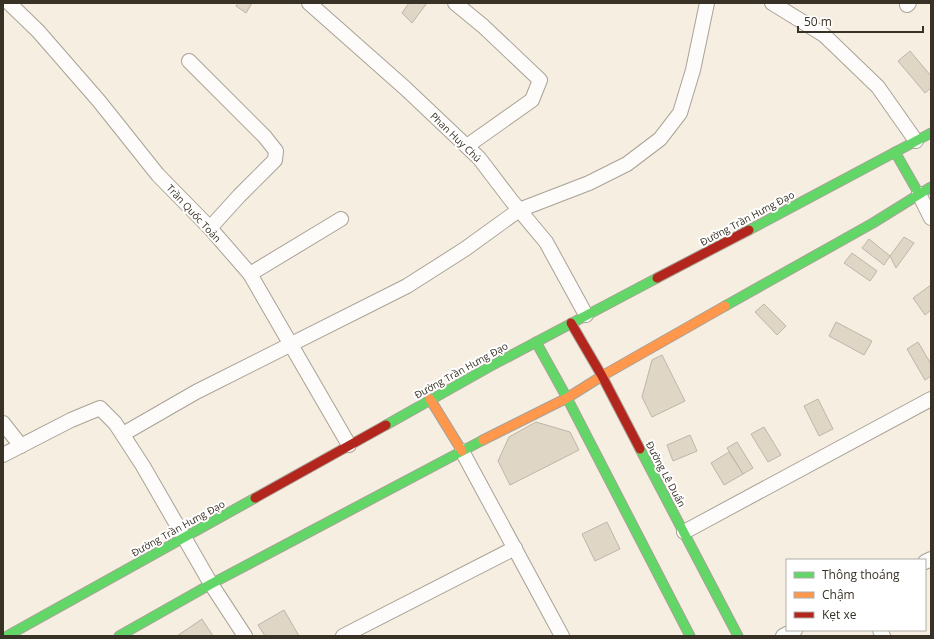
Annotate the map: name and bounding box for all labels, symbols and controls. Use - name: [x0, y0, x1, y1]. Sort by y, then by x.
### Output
- scale bar: [798, 8, 923, 34]
- text: 50 m: [804, 13, 832, 30]
- street label: Phan Huy Chú: [427, 109, 485, 165]
- street label: Trần Quốc Toản: [164, 181, 224, 245]
- street label: Đường Trần Hưng Đạo: [697, 187, 797, 249]
- street label: Đường Trần Hưng Đạo: [412, 338, 510, 402]
- street label: Đường Lê Duẩn: [643, 439, 689, 509]
- street label: Đường Trần Hưng Đạo: [129, 496, 227, 560]
- legend: [786, 559, 926, 631]
- text: Thông thoáng: [822, 566, 900, 583]
- text: Chậm: [822, 586, 855, 603]
- text: Kẹt xe: [822, 606, 857, 623]

